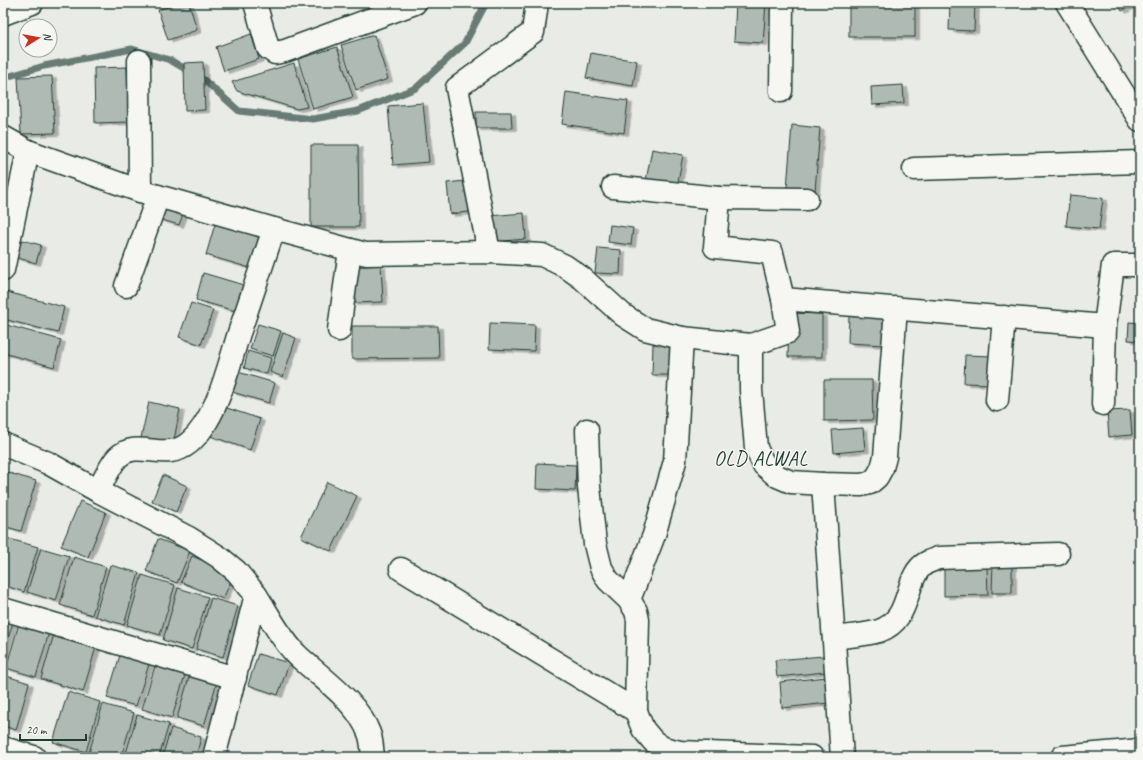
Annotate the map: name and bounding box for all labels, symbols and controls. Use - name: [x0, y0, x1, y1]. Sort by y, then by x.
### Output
- north arrow: [18, 18, 58, 58]
- text: N: [40, 31, 56, 43]
- district label: OLD ALWAL: [714, 446, 808, 471]
- scale bar: [20, 716, 86, 742]
- text: 20 m: [26, 722, 48, 738]

